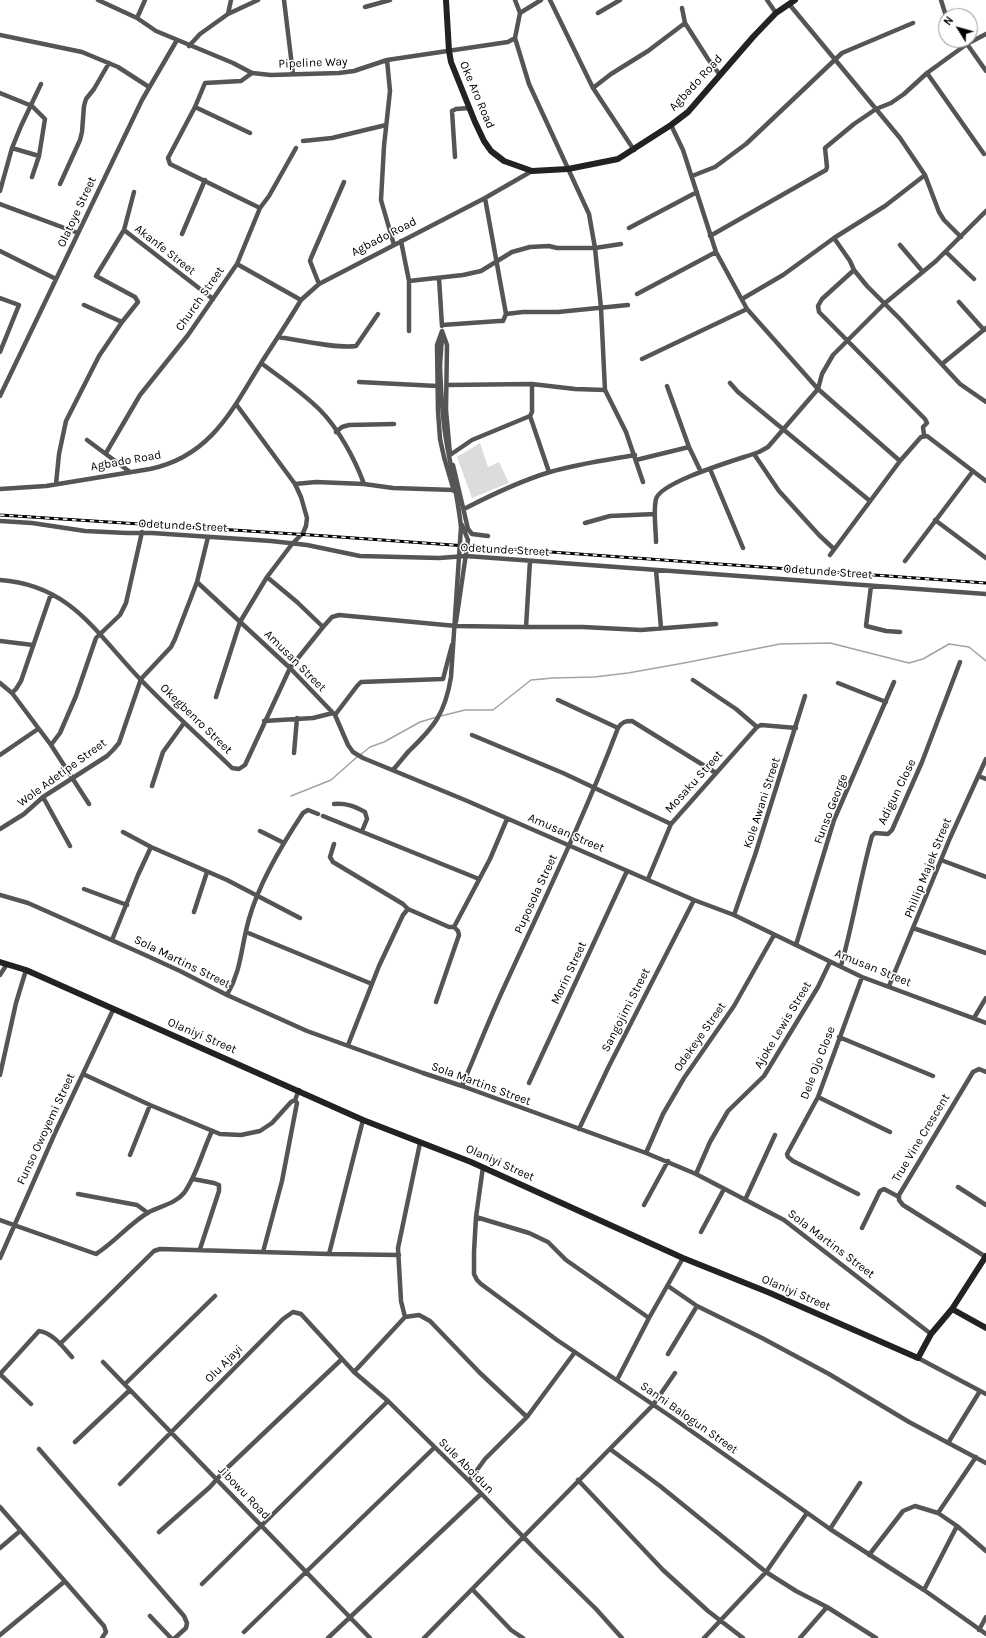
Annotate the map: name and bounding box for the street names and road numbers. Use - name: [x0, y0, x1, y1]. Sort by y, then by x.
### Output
- street label: Agbado Road: [666, 52, 726, 114]
- street label: Pipeline Way: [278, 55, 348, 71]
- street label: Oke Aro Road: [456, 59, 498, 131]
- street label: Olatoye Street: [54, 174, 100, 250]
- street label: Agbado Road: [349, 214, 419, 260]
- street label: Akanfe Street: [132, 222, 198, 278]
- street label: Church Street: [172, 264, 228, 334]
- street label: Agbado Road: [90, 448, 162, 474]
- street label: Odetunde Street: [138, 516, 228, 536]
- street label: Odetunde Street: [460, 540, 550, 560]
- street label: Odetunde Street: [783, 562, 873, 582]
- street label: Amusan Street: [261, 627, 329, 695]
- street label: Okegbenro Street: [157, 681, 235, 757]
- street label: Wole Adetipe Street: [15, 736, 109, 810]
- street label: Mosaku Street: [662, 748, 726, 816]
- street label: Kole Awani Street: [741, 756, 783, 850]
- street label: Adigun Close: [875, 757, 919, 827]
- street label: Funso George: [811, 772, 851, 846]
- street label: Amusan Street: [526, 810, 606, 856]
- street label: Phillip Majek Street: [901, 816, 955, 920]
- street label: Puposola Street: [511, 852, 561, 936]
- street label: Sola Martins Street: [132, 932, 232, 992]
- street label: Morin Street: [548, 939, 590, 1007]
- street label: Amusan Street: [833, 946, 913, 990]
- street label: Sangojimi Street: [599, 966, 653, 1054]
- street label: Ajoke Lewis Street: [751, 979, 815, 1071]
- street label: Odekeye Street: [671, 999, 729, 1075]
- street label: Olaniyi Street: [165, 1015, 239, 1057]
- street label: Dele Ojo Close: [797, 1024, 839, 1102]
- street label: Sola Martins Street: [429, 1059, 533, 1109]
- street label: Funso Owoyemi Street: [14, 1071, 78, 1187]
- street label: True Vine Crescent: [889, 1091, 953, 1185]
- street label: Olaniyi Street: [464, 1141, 536, 1185]
- street label: Sola Martins Street: [785, 1207, 877, 1281]
- street label: Olaniyi Street: [759, 1272, 833, 1314]
- street label: Olu Ajayi: [202, 1342, 246, 1386]
- street label: Sanni Balogun Street: [637, 1379, 741, 1457]
- street label: Sule Aboidun: [435, 1435, 497, 1497]
- street label: Jibowu Road: [215, 1463, 273, 1523]

